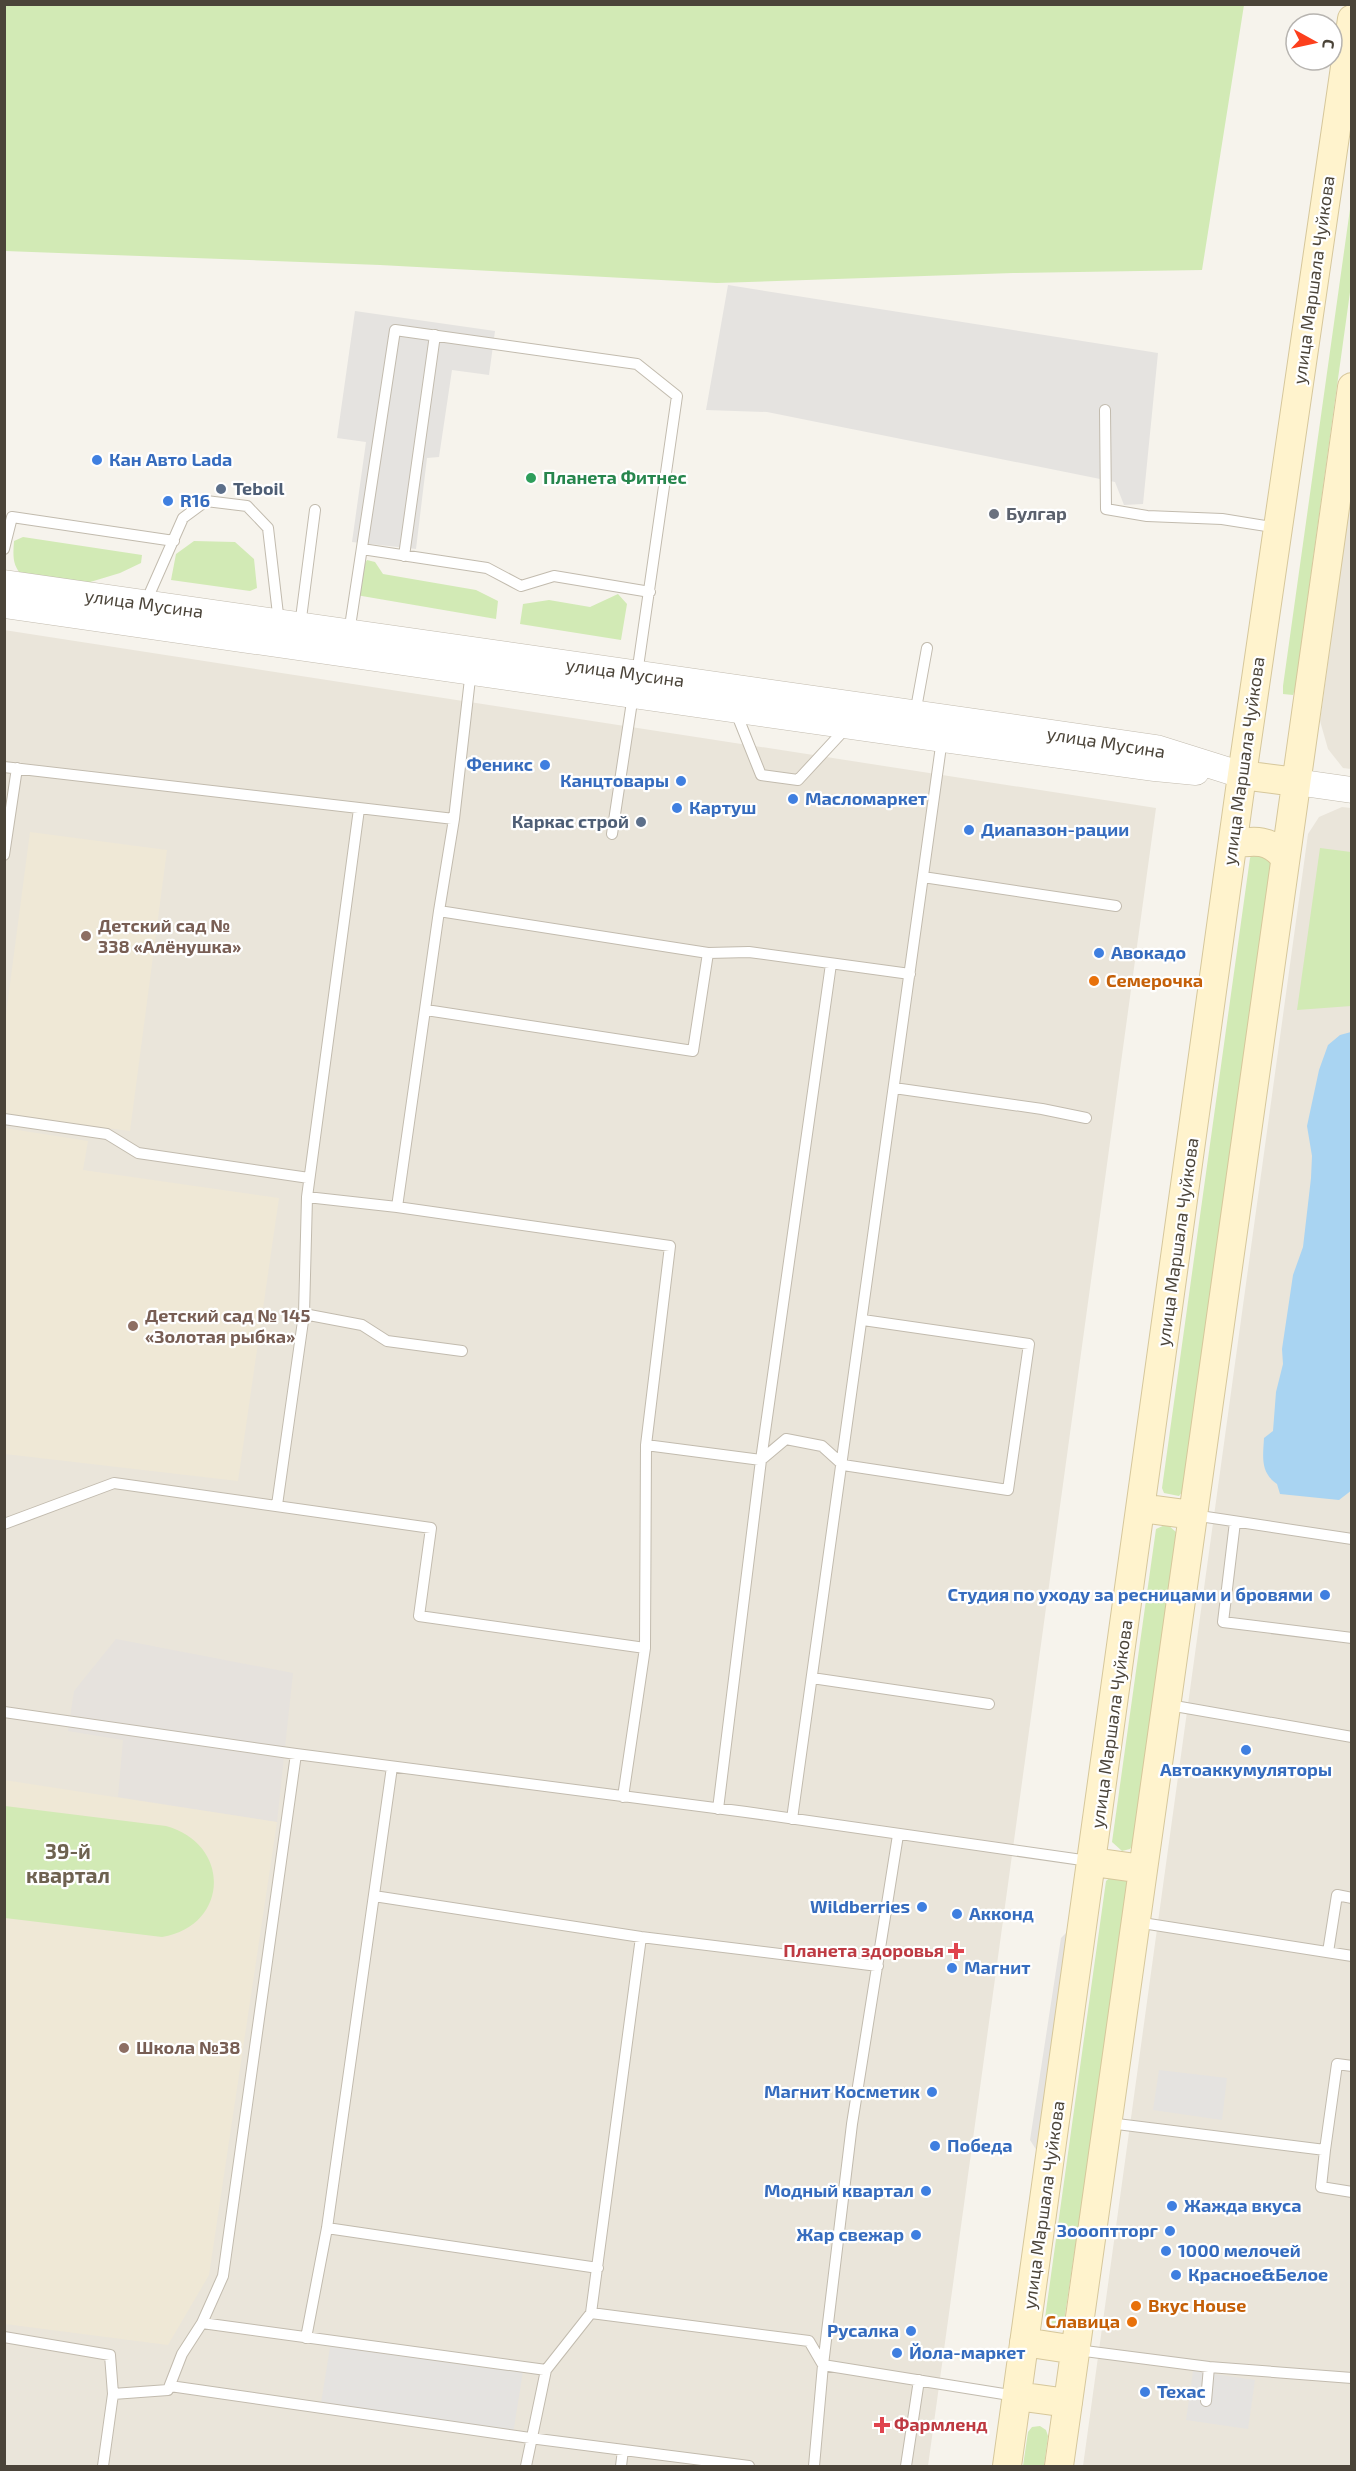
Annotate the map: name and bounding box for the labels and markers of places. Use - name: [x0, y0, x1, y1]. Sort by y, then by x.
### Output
- place label: Кан Авто Lada: [109, 448, 232, 470]
- marker: Кан Авто Lada: [90, 453, 104, 467]
- place label: Планета Фитнес: [543, 466, 687, 488]
- marker: Планета Фитнес: [524, 471, 538, 485]
- place label: Teboil: [233, 477, 284, 499]
- marker: Teboil: [214, 482, 228, 496]
- place label: R16: [180, 489, 210, 511]
- marker: R16: [161, 494, 175, 508]
- place label: Булгар: [1006, 502, 1067, 524]
- marker: Булгар: [987, 507, 1001, 521]
- place label: Феникс: [466, 753, 533, 775]
- marker: Феникс: [538, 758, 552, 772]
- place label: Канцтовары: [560, 769, 669, 791]
- marker: Канцтовары: [674, 774, 688, 788]
- place label: Масломаркет: [805, 787, 927, 809]
- marker: Масломаркет: [786, 792, 800, 806]
- place label: Картуш: [689, 796, 756, 818]
- marker: Картуш: [670, 801, 684, 815]
- place label: Каркас строй: [512, 810, 629, 832]
- marker: Каркас строй: [634, 815, 648, 829]
- place label: Диапазон-рации: [981, 818, 1129, 840]
- marker: Диапазон-рации: [962, 823, 976, 837]
- place label: Детский сад № 338 «Алёнушка»: [98, 914, 241, 957]
- marker: Детский сад № 338 «Алёнушка»: [79, 929, 93, 943]
- place label: Авокадо: [1111, 941, 1186, 963]
- marker: Авокадо: [1092, 946, 1106, 960]
- place label: Семерочка: [1106, 969, 1203, 991]
- marker: Семерочка: [1087, 974, 1101, 988]
- place label: Детский сад № 145 «Золотая рыбка»: [145, 1304, 310, 1347]
- marker: Детский сад № 145 «Золотая рыбка»: [126, 1319, 140, 1333]
- place label: Студия по уходу за ресницами и бровями: [947, 1583, 1313, 1605]
- marker: Студия по уходу за ресницами и бровями: [1318, 1588, 1332, 1602]
- marker: Автоаккумуляторы: [1239, 1743, 1253, 1757]
- place label: Автоаккумуляторы: [1160, 1758, 1332, 1780]
- place label: Wildberries: [810, 1895, 910, 1917]
- marker: Wildberries: [915, 1900, 929, 1914]
- place label: Акконд: [969, 1902, 1034, 1924]
- marker: Акконд: [950, 1907, 964, 1921]
- place label: Планета здоровья: [783, 1939, 944, 1961]
- marker: Планета здоровья: [949, 1944, 963, 1958]
- place label: Магнит: [964, 1956, 1030, 1978]
- marker: Магнит: [945, 1961, 959, 1975]
- place label: Школа №38: [136, 2036, 240, 2058]
- marker: Школа №38: [117, 2041, 131, 2055]
- place label: Магнит Косметик: [764, 2080, 920, 2102]
- marker: Магнит Косметик: [925, 2085, 939, 2099]
- place label: Победа: [947, 2134, 1013, 2156]
- marker: Победа: [928, 2139, 942, 2153]
- place label: Модный квартал: [764, 2179, 914, 2201]
- marker: Модный квартал: [919, 2184, 933, 2198]
- place label: Жажда вкуса: [1184, 2194, 1302, 2216]
- marker: Жажда вкуса: [1165, 2199, 1179, 2213]
- place label: Зоооптторг: [1057, 2219, 1159, 2241]
- place label: Жар свежар: [796, 2223, 904, 2245]
- marker: Зоооптторг: [1163, 2224, 1177, 2238]
- marker: Жар свежар: [909, 2228, 923, 2242]
- place label: 1000 мелочей: [1178, 2239, 1301, 2261]
- marker: 1000 мелочей: [1159, 2244, 1173, 2258]
- place label: Красное&Белое: [1188, 2263, 1328, 2285]
- marker: Красное&Белое: [1169, 2268, 1183, 2282]
- place label: Вкус House: [1148, 2294, 1246, 2316]
- marker: Вкус House: [1129, 2299, 1143, 2313]
- place label: Славица: [1046, 2310, 1120, 2332]
- marker: Славица: [1125, 2315, 1139, 2329]
- place label: Русалка: [827, 2319, 899, 2341]
- marker: Русалка: [904, 2324, 918, 2338]
- place label: Йола-маркет: [909, 2341, 1025, 2363]
- marker: Йола-маркет: [890, 2346, 904, 2360]
- place label: Техас: [1157, 2380, 1206, 2402]
- marker: Техас: [1138, 2385, 1152, 2399]
- place label: Фармленд: [894, 2413, 988, 2435]
- marker: Фармленд: [875, 2418, 889, 2432]

